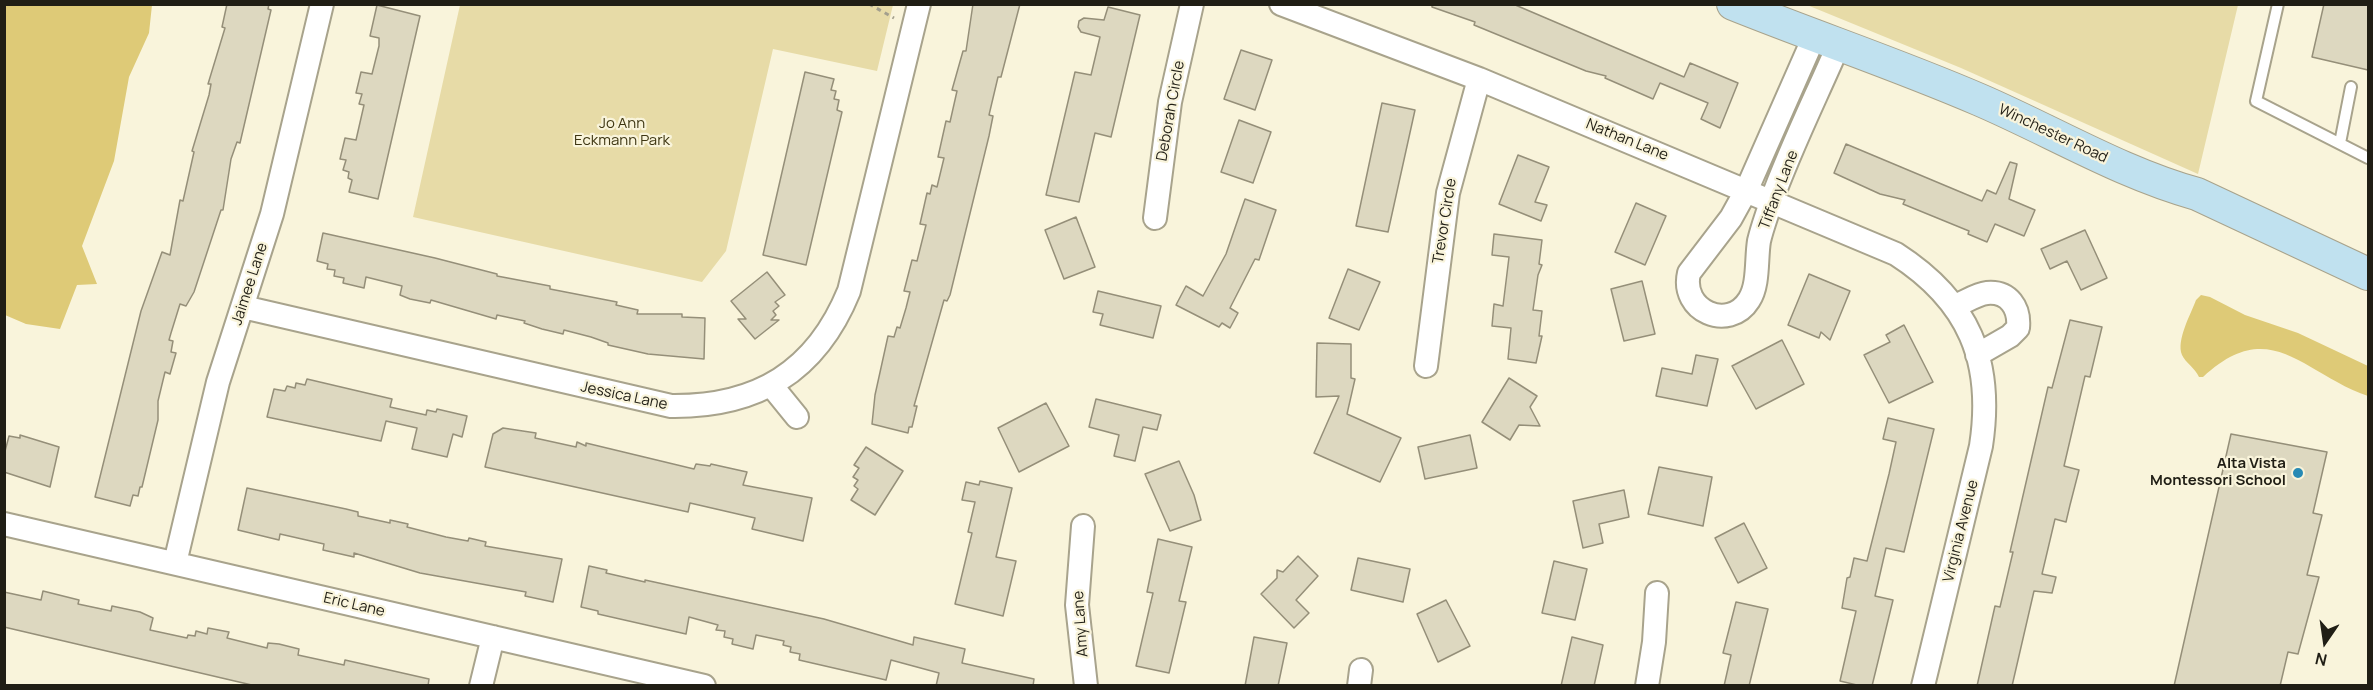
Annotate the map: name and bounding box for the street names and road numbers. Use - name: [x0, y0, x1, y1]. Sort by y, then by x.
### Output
- street label: Deborah Circle: [1153, 59, 1189, 163]
- street label: Winchester Road: [1996, 101, 2110, 167]
- street label: Nathan Lane: [1583, 115, 1671, 165]
- street label: Tiffany Lane: [1756, 148, 1802, 232]
- street label: Trevor Circle: [1429, 177, 1461, 265]
- street label: Jaimee Lane: [228, 241, 272, 327]
- street label: Jessica Lane: [579, 378, 669, 414]
- street label: Virginia Avenue: [1940, 478, 1982, 584]
- street label: Eric Lane: [322, 589, 386, 621]
- street label: Amy Lane: [1070, 590, 1092, 658]

